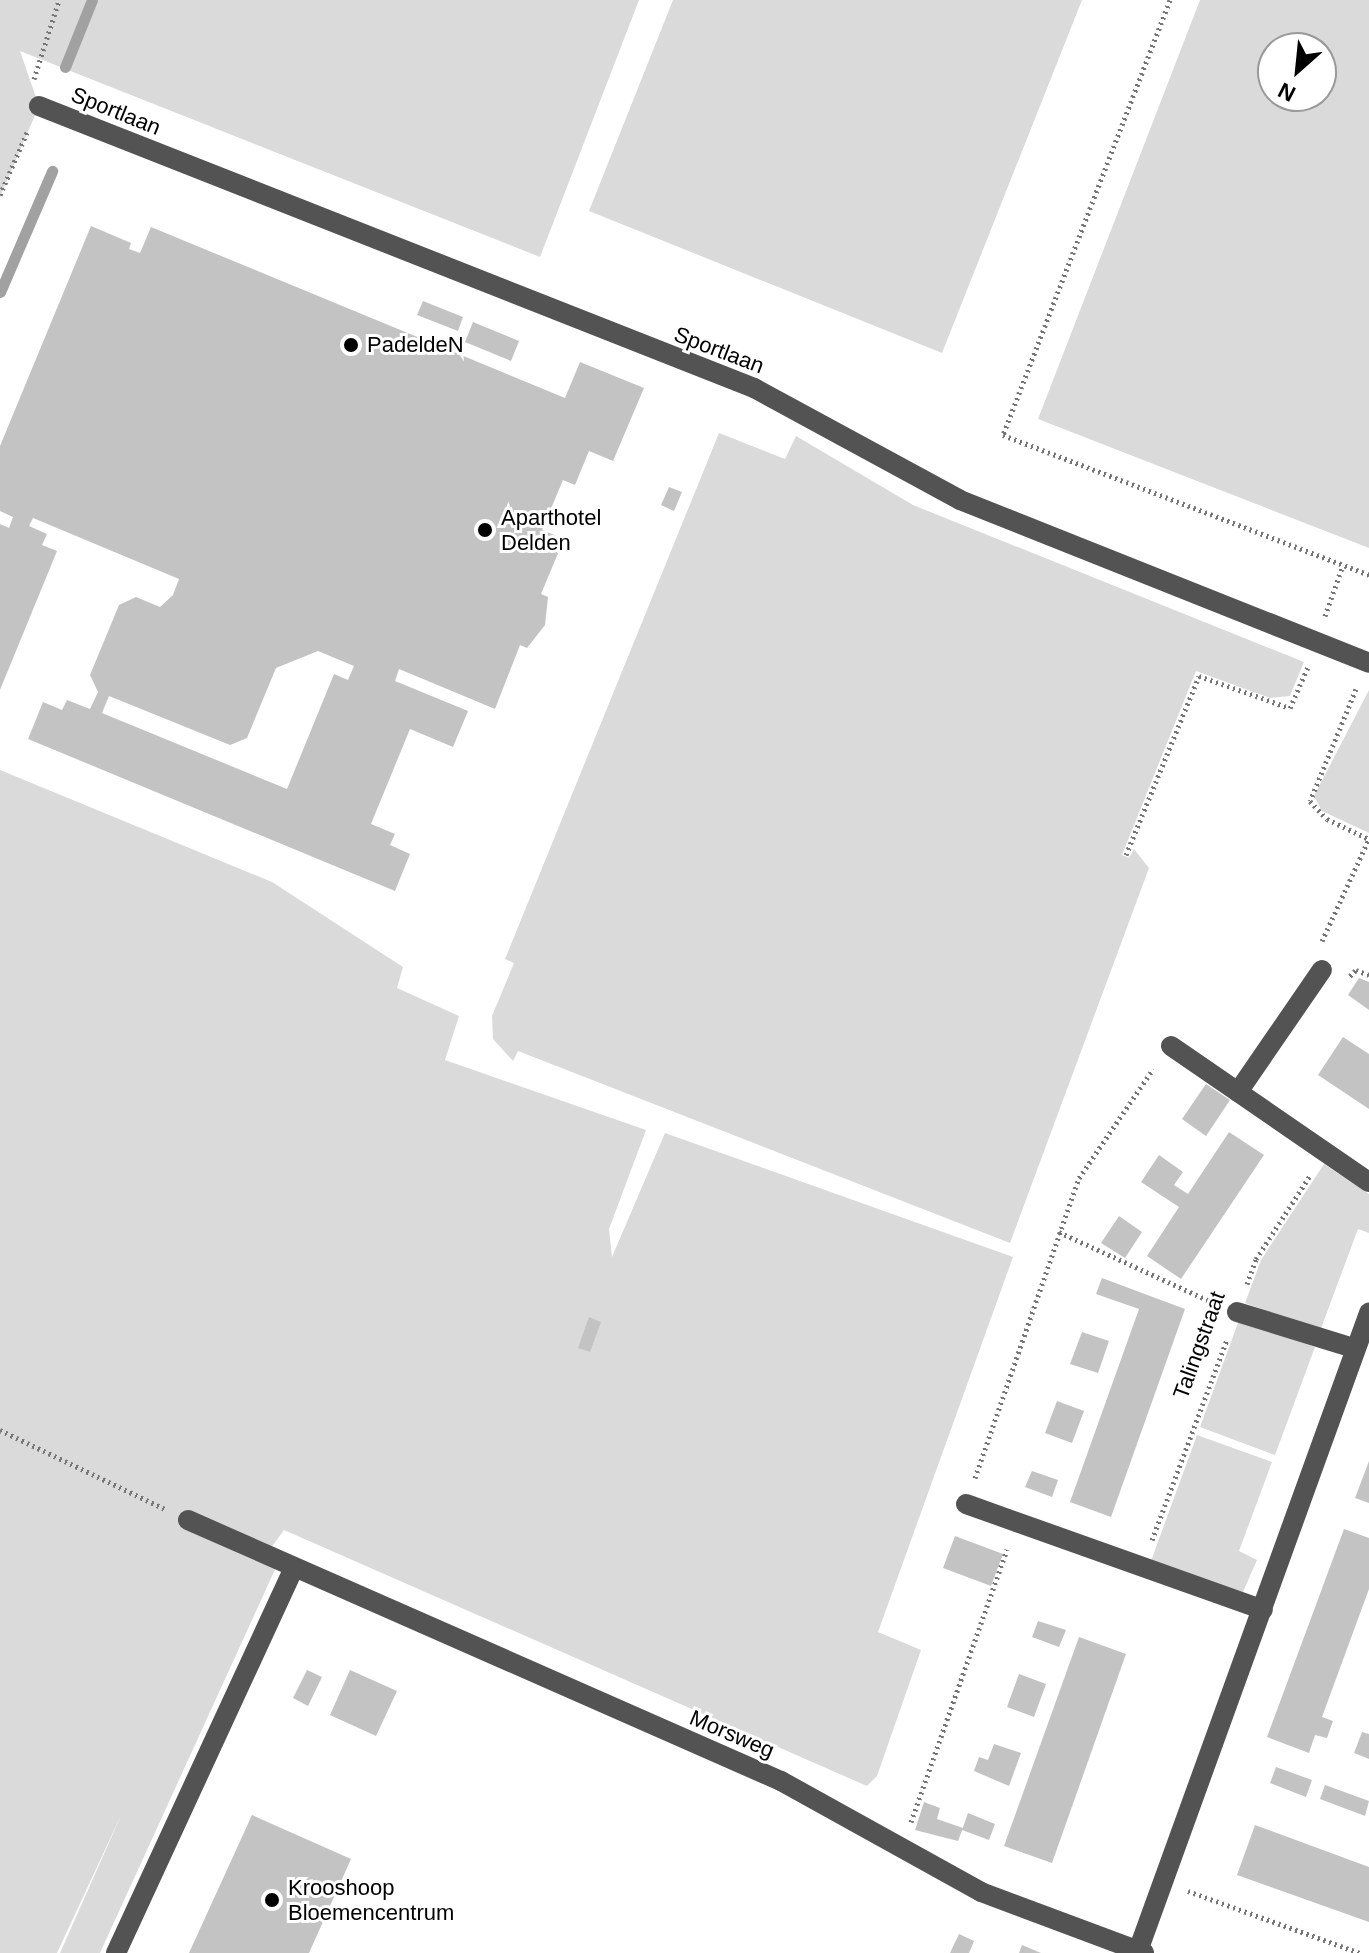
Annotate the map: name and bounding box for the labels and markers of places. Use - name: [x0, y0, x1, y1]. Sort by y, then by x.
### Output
- place label: PadeldeN: [367, 332, 464, 358]
- marker: PadeldeN: [342, 336, 360, 354]
- place label: Aparthotel Delden: [501, 504, 601, 556]
- marker: Aparthotel Delden: [476, 521, 494, 539]
- place label: Krooshoop Bloemencentrum: [288, 1874, 454, 1926]
- marker: Krooshoop Bloemencentrum: [263, 1891, 281, 1909]

